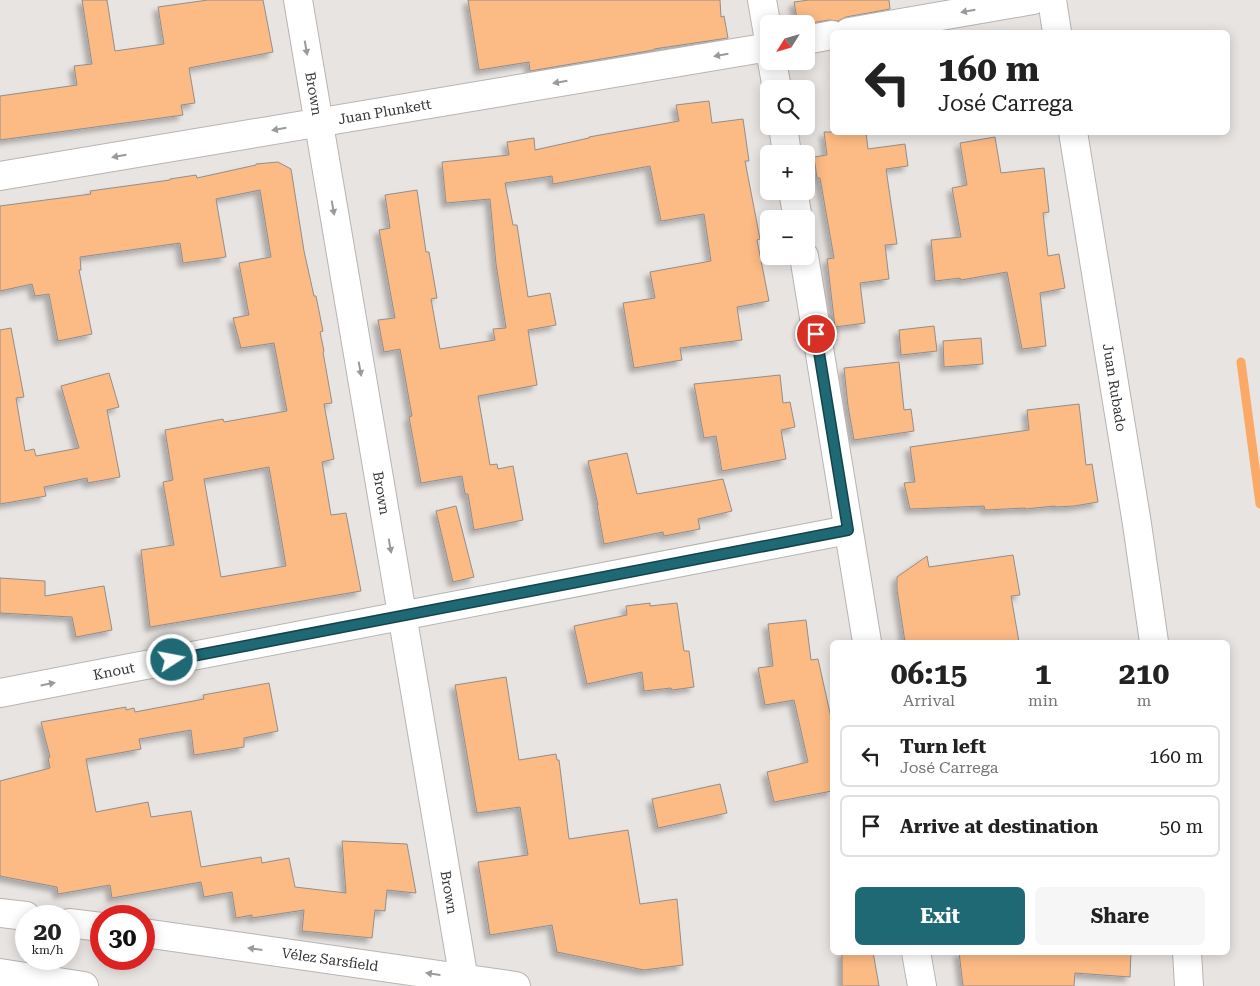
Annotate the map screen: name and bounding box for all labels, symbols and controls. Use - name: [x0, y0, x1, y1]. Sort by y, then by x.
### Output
- one-way arrow: [960, 8, 976, 16]
- north arrow: [760, 15, 815, 70]
- map controls: [760, 15, 815, 265]
- one-way arrow: [302, 40, 310, 56]
- text: 160 m: [938, 49, 1039, 90]
- icon: left: [855, 50, 920, 115]
- one-way arrow: [712, 51, 728, 59]
- street label: Brown: [302, 71, 325, 117]
- one-way arrow: [552, 78, 568, 86]
- button: search: [760, 80, 815, 135]
- text: José Carrega: [938, 91, 1073, 116]
- street label: Juan Plunkett: [337, 96, 432, 127]
- one-way arrow: [271, 125, 287, 133]
- button: +: [760, 145, 815, 200]
- one-way arrow: [111, 152, 127, 160]
- one-way arrow: [329, 201, 337, 217]
- button: −: [760, 210, 815, 265]
- pin: [795, 313, 837, 355]
- icon: arrive: [802, 320, 830, 348]
- street label: Juan Rubado: [1100, 343, 1130, 433]
- one-way arrow: [356, 361, 364, 377]
- street label: Brown: [370, 470, 393, 516]
- one-way arrow: [386, 538, 394, 554]
- position arrow: [145, 633, 197, 685]
- text: 06:15: [891, 656, 967, 691]
- text: 1: [1035, 656, 1051, 691]
- text: 210: [1119, 656, 1169, 691]
- street label: Knout: [92, 659, 136, 683]
- one-way arrow: [40, 680, 56, 688]
- text: Arrival: [903, 691, 955, 710]
- text: min: [1028, 691, 1058, 710]
- text: m: [1137, 691, 1151, 710]
- text: Turn left: [900, 735, 986, 758]
- icon: left: [857, 742, 885, 770]
- text: 160 m: [1149, 745, 1203, 768]
- text: José Carrega: [900, 758, 998, 777]
- icon: arrive: [857, 812, 885, 840]
- text: Arrive at destination: [900, 815, 1098, 838]
- text: 50 m: [1160, 815, 1203, 838]
- street label: Brown: [438, 869, 461, 915]
- button: Exit: [855, 887, 1025, 945]
- button: Share: [1035, 887, 1205, 945]
- speed limit sign: 30: [90, 905, 155, 970]
- text: 20: [33, 917, 62, 946]
- text: km/h: [31, 943, 64, 957]
- one-way arrow: [246, 945, 262, 953]
- street label: Vélez Sarsfield: [281, 945, 380, 974]
- one-way arrow: [424, 970, 440, 978]

